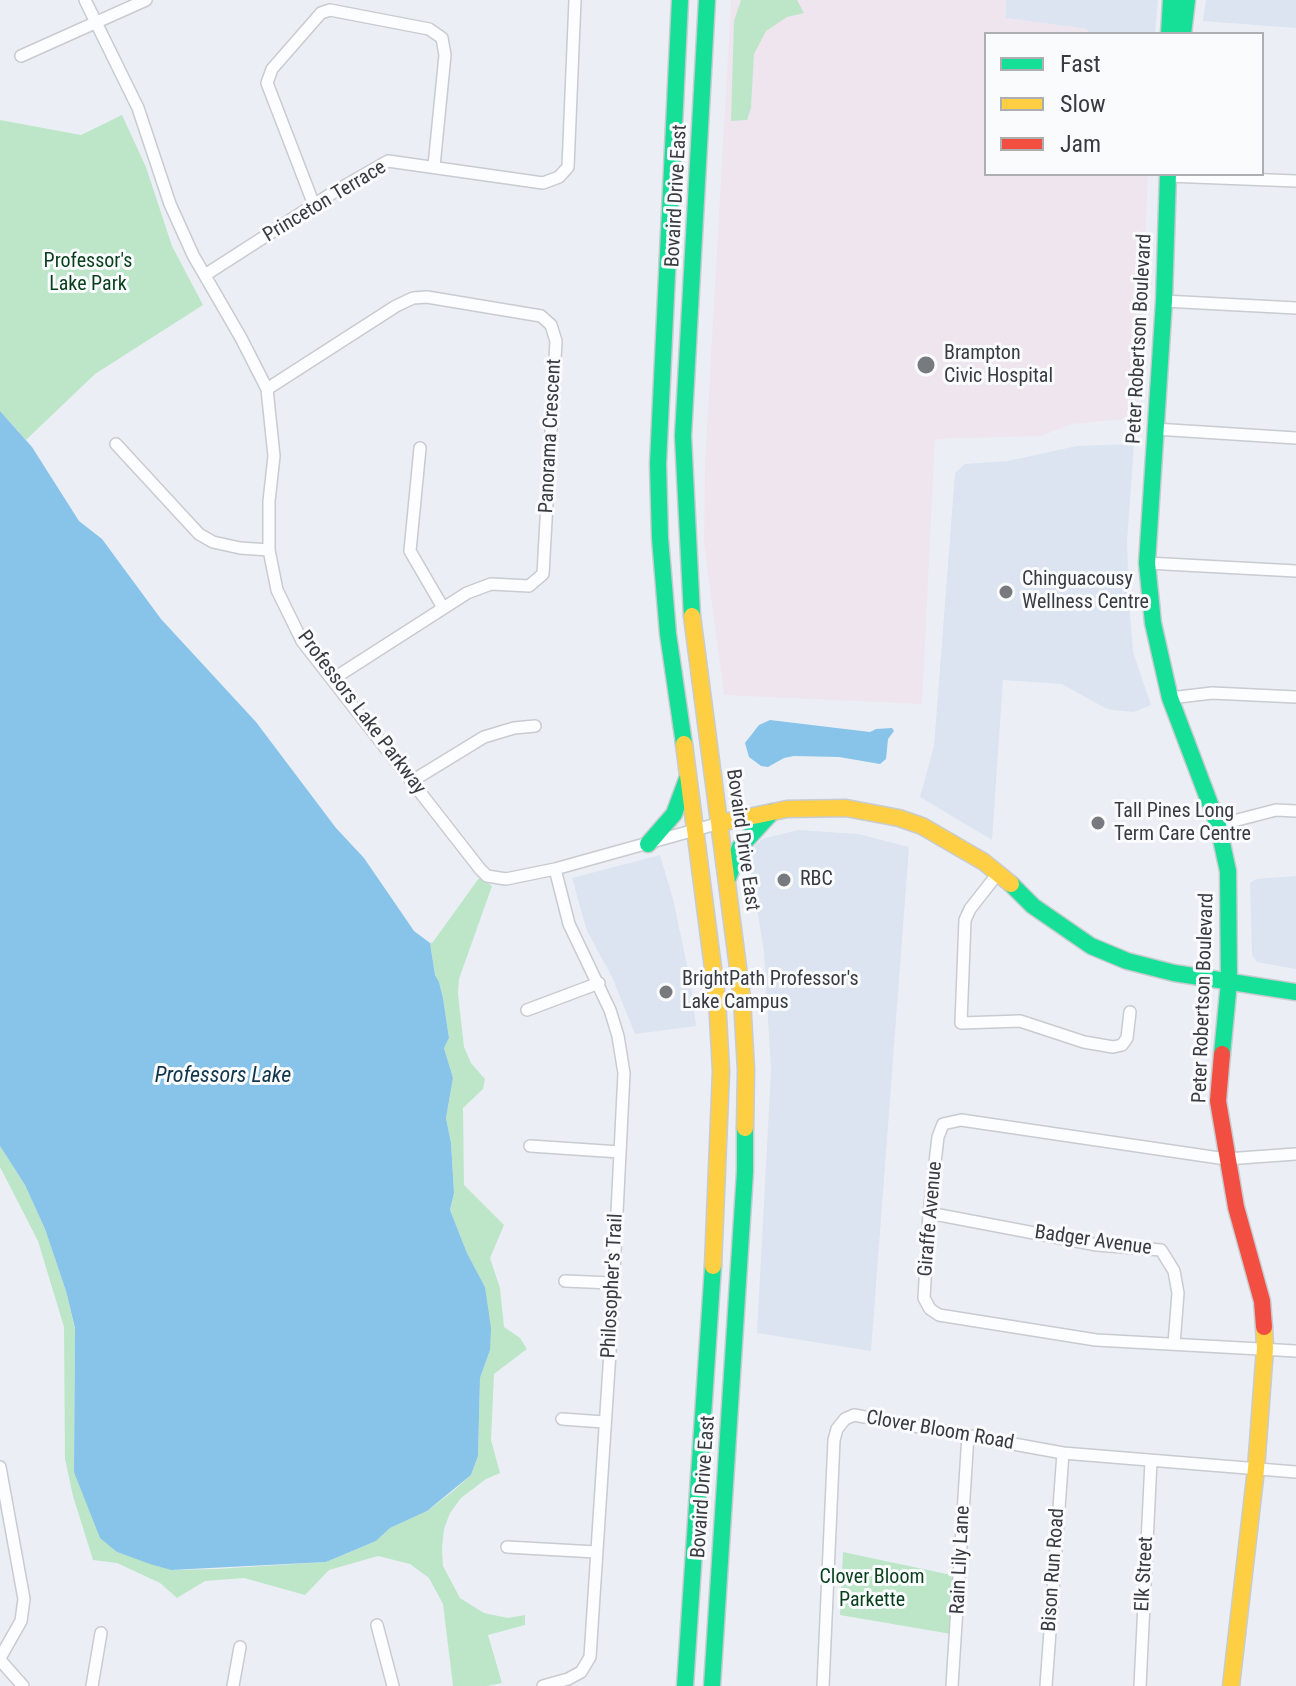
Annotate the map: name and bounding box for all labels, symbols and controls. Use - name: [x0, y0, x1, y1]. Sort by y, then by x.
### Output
- legend: [984, 32, 1264, 176]
- text: Fast: [1060, 50, 1101, 78]
- text: Slow: [1060, 90, 1106, 118]
- street label: Bovaird Drive East: [661, 124, 693, 268]
- text: Jam: [1060, 130, 1101, 158]
- street label: Princeton Terrace: [259, 156, 391, 248]
- street label: Peter Robertson Boulevard: [1123, 233, 1157, 445]
- park label: Professor's Lake Park: [44, 250, 132, 297]
- place label: Brampton Civic Hospital: [944, 342, 1053, 389]
- marker: Brampton Civic Hospital: [915, 354, 937, 376]
- street label: Panorama Crescent: [535, 358, 567, 514]
- place label: Chinguacousy Wellness Centre: [1022, 568, 1149, 615]
- marker: Chinguacousy Wellness Centre: [997, 583, 1015, 601]
- street label: Professors Lake Parkway: [292, 626, 430, 800]
- street label: Bovaird Drive East: [720, 768, 764, 912]
- place label: Tall Pines Long Term Care Centre: [1114, 800, 1251, 847]
- marker: Tall Pines Long Term Care Centre: [1089, 814, 1107, 832]
- place label: RBC: [800, 868, 833, 892]
- marker: RBC: [775, 871, 793, 889]
- street label: Peter Robertson Boulevard: [1188, 892, 1220, 1104]
- place label: BrightPath Professor's Lake Campus: [682, 968, 859, 1015]
- marker: BrightPath Professor's Lake Campus: [657, 983, 675, 1001]
- water label: Professors Lake: [155, 1063, 291, 1089]
- street label: Giraffe Avenue: [914, 1160, 948, 1278]
- street label: Philosopher's Trail: [597, 1213, 629, 1359]
- street label: Badger Avenue: [1033, 1221, 1153, 1261]
- street label: Clover Bloom Road: [864, 1406, 1016, 1456]
- street label: Bovaird Drive East: [687, 1415, 721, 1559]
- street label: Rain Lily Lane: [946, 1505, 976, 1615]
- street label: Bison Run Road: [1038, 1507, 1070, 1633]
- street label: Elk Street: [1131, 1536, 1159, 1612]
- park label: Clover Bloom Parkette: [820, 1566, 924, 1613]

